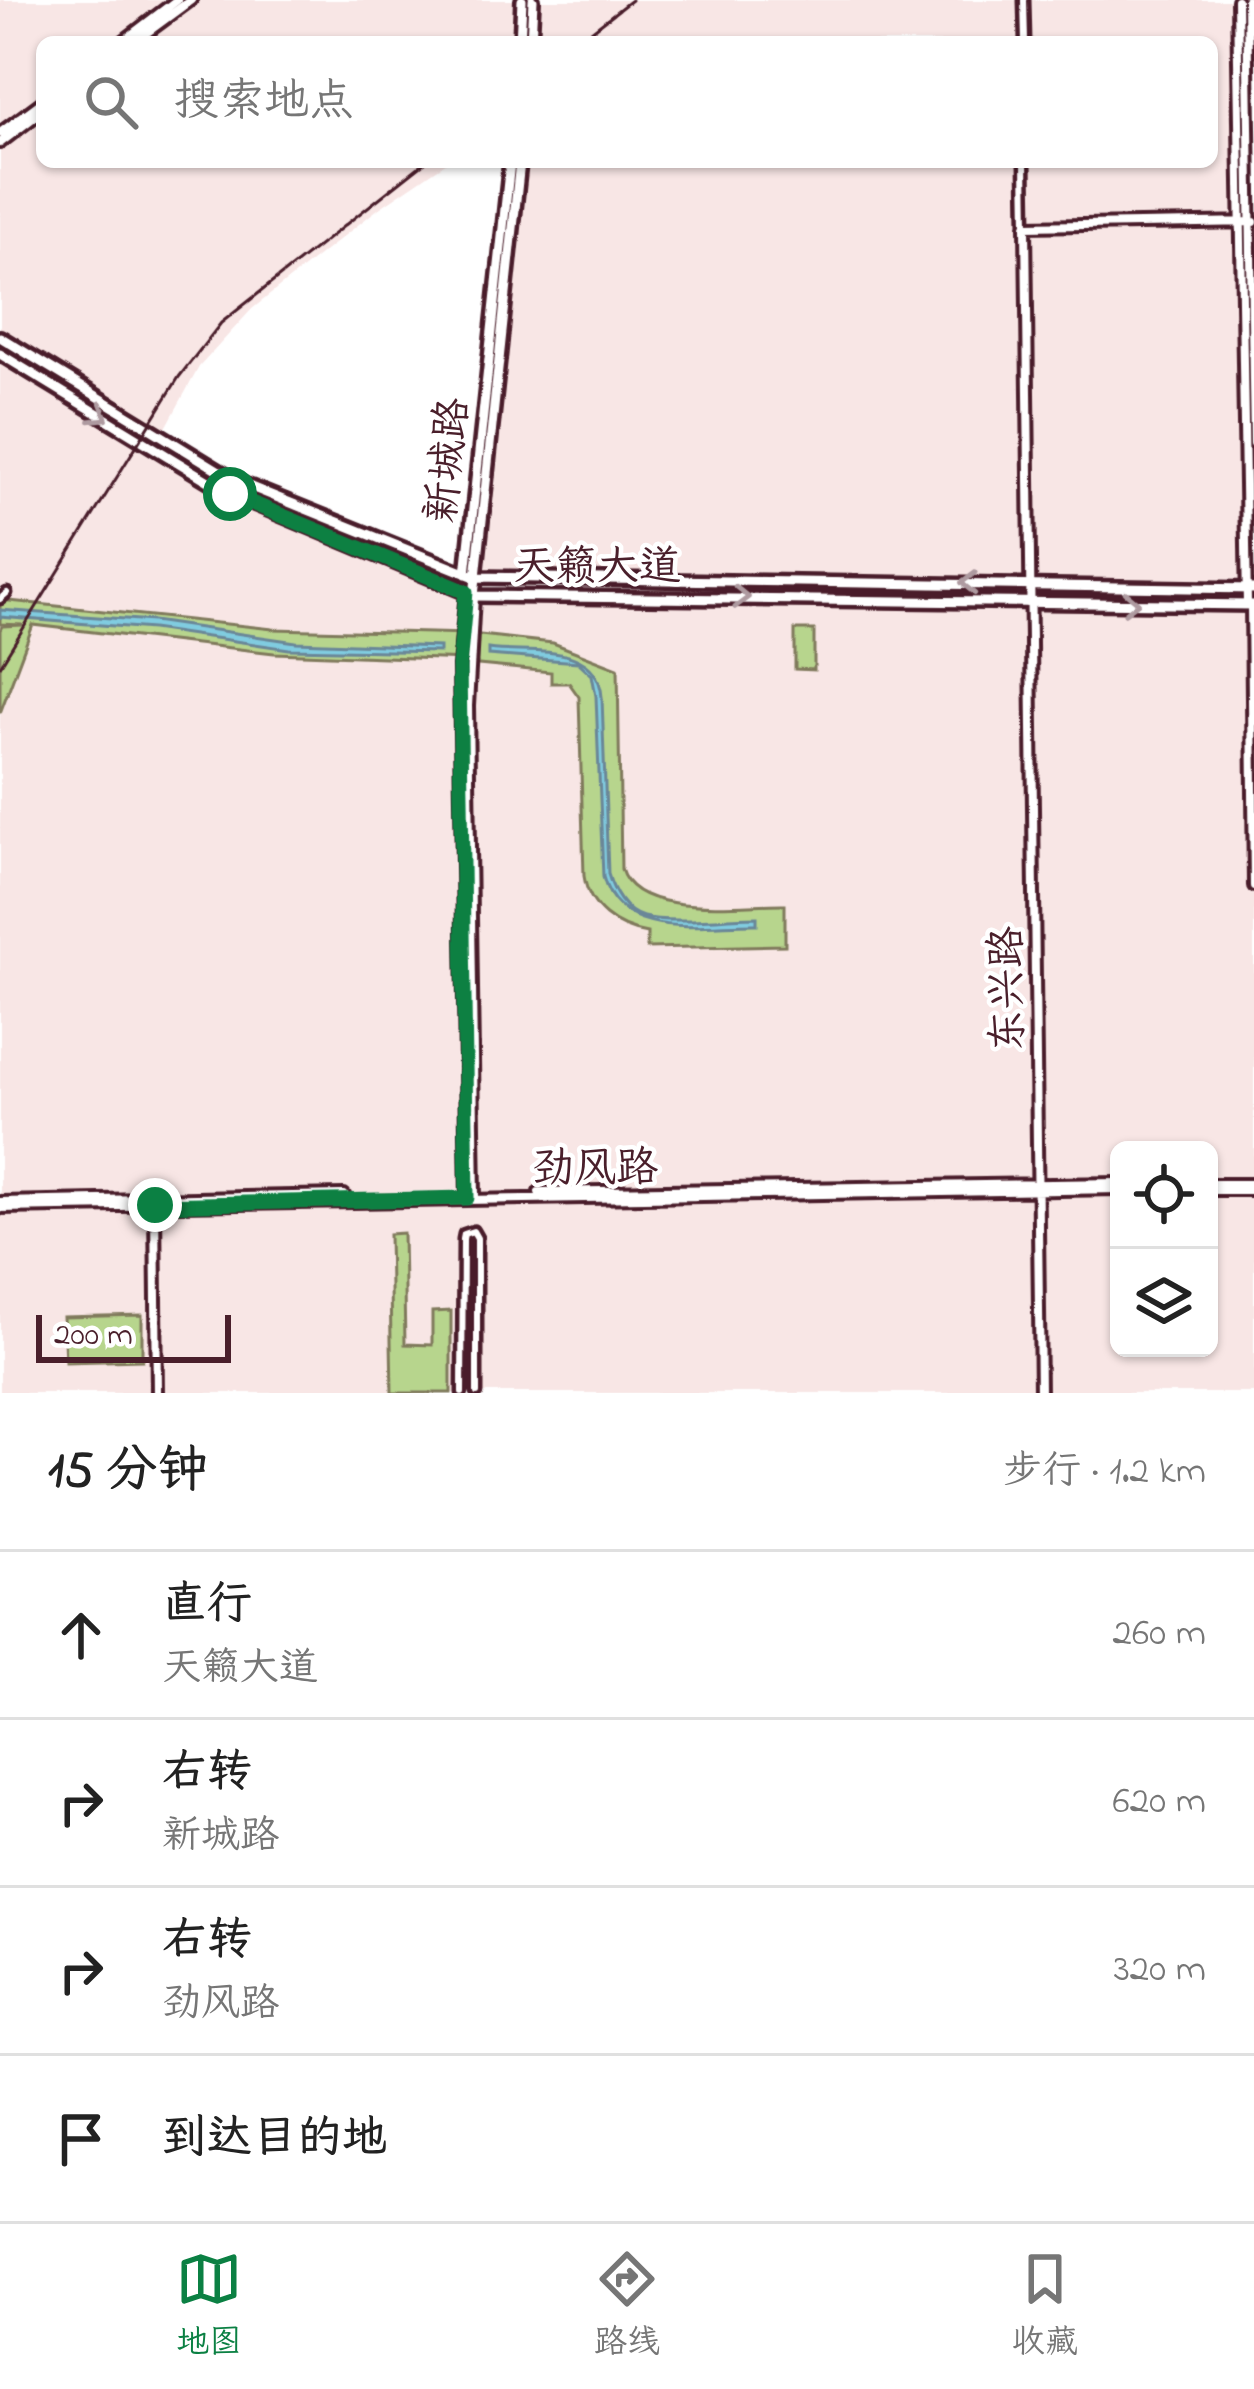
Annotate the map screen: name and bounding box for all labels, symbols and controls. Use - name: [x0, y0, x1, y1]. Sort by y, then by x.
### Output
- search box: [36, 36, 1218, 168]
- icon: search: [78, 69, 144, 135]
- text: 搜索地点: [174, 70, 354, 136]
- street label: 新城路: [413, 395, 486, 526]
- one-way arrow: [87, 401, 109, 423]
- route start: [203, 467, 257, 521]
- street label: 天籁大道: [513, 538, 681, 599]
- one-way arrow: [959, 570, 977, 596]
- one-way arrow: [732, 584, 751, 610]
- one-way arrow: [1123, 590, 1141, 616]
- street label: 东兴路: [978, 925, 1041, 1052]
- street label: 劲风路: [532, 1139, 659, 1202]
- map controls: [1110, 1141, 1218, 1357]
- button: locate: [1110, 1141, 1218, 1249]
- route end: [128, 1178, 182, 1232]
- button: layers: [1110, 1249, 1218, 1357]
- scale bar: [36, 1309, 231, 1362]
- text: 200 m: [54, 1312, 133, 1360]
- text: 15 分钟: [48, 1435, 208, 1510]
- text: 步行 · 1.2 km: [1003, 1444, 1206, 1501]
- text: 直行: [162, 1573, 252, 1639]
- icon: ahead: [48, 1602, 114, 1668]
- text: 260 m: [1113, 1606, 1206, 1663]
- text: 天籁大道: [162, 1641, 318, 1698]
- text: 右转: [162, 1741, 252, 1807]
- icon: right: [48, 1770, 114, 1836]
- text: 620 m: [1113, 1774, 1206, 1831]
- text: 新城路: [162, 1809, 279, 1866]
- text: 右转: [162, 1909, 252, 1975]
- icon: right: [48, 1938, 114, 2004]
- text: 320 m: [1114, 1942, 1206, 1999]
- text: 劲风路: [162, 1977, 279, 2034]
- icon: arrive: [48, 2106, 114, 2172]
- text: 到达目的地: [162, 2107, 387, 2173]
- tab: 地图: [176, 2246, 242, 2368]
- tab: 路线: [594, 2246, 660, 2368]
- tab: 收藏: [1012, 2246, 1078, 2368]

